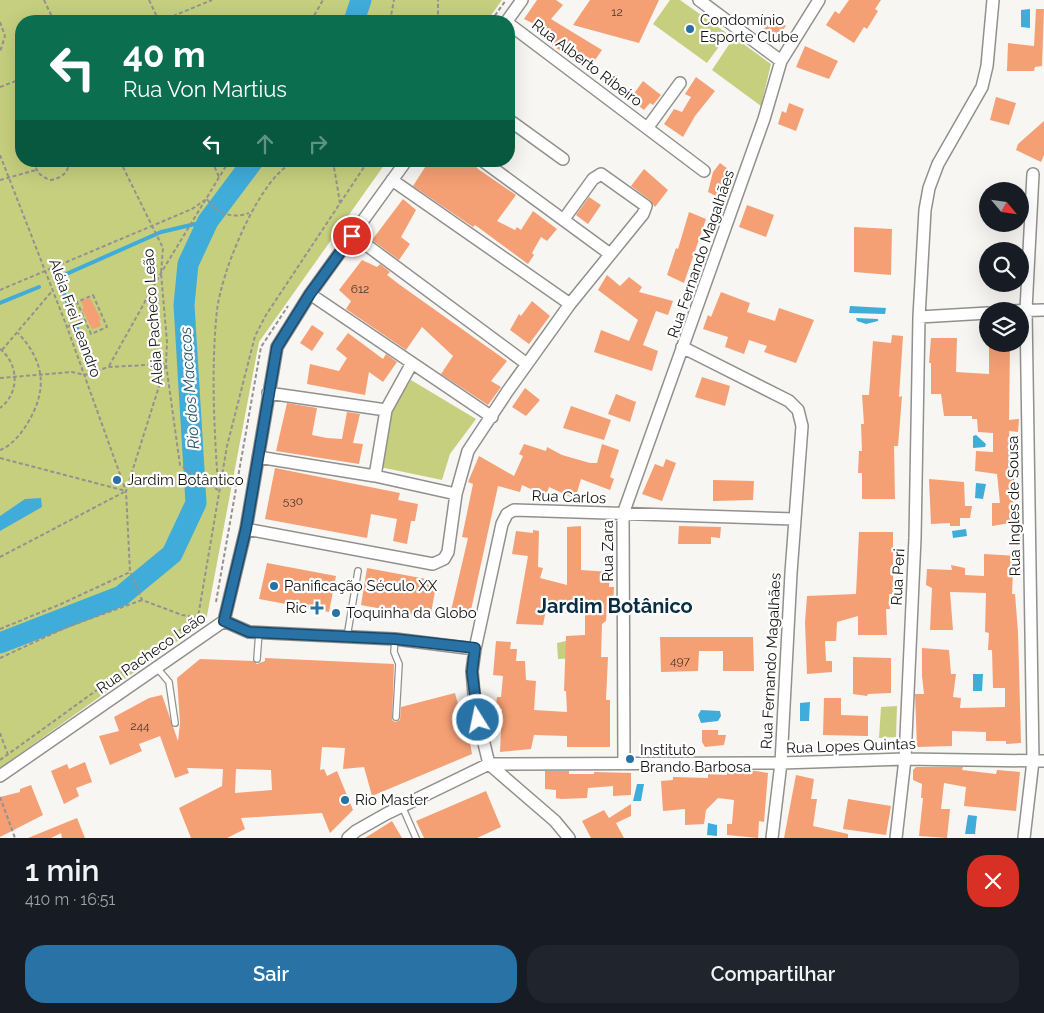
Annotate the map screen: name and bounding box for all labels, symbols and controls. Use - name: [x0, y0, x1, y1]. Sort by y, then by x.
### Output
- house number: 12: [611, 5, 623, 19]
- place label: Condomínio Esporte Clube: [700, 11, 799, 46]
- street label: Rua Alberto Ribeiro: [528, 16, 646, 110]
- marker: Condomínio Esporte Clube: [684, 23, 696, 35]
- text: 40 m: [123, 34, 205, 75]
- icon: left: [40, 35, 105, 100]
- text: Rua Von Martius: [123, 76, 287, 102]
- icon: left: [198, 130, 226, 158]
- icon: ahead: [251, 130, 279, 158]
- icon: right: [304, 130, 332, 158]
- street label: Rua Fernando Magalhães: [664, 168, 738, 340]
- north arrow: [979, 182, 1029, 232]
- map controls: [979, 182, 1029, 352]
- pin: [331, 215, 373, 257]
- icon: arrive: [338, 222, 366, 250]
- button: search: [979, 242, 1029, 292]
- street label: Aléia Pacheco Leão: [139, 248, 167, 386]
- street label: Aléia Frei Leandro: [45, 256, 105, 380]
- house number: 612: [351, 282, 369, 296]
- button: layers: [979, 302, 1029, 352]
- water label: Rio dos Macacos: [176, 326, 203, 450]
- street label: Rua Ingles de Sousa: [1004, 436, 1024, 576]
- place label: Jardim Botântico: [127, 471, 244, 489]
- marker: Jardim Botântico: [111, 474, 123, 486]
- street label: Rua Carlos: [531, 487, 607, 507]
- house number: 530: [283, 494, 303, 508]
- street label: Rua Zara: [599, 520, 617, 582]
- street label: Rua Peri: [888, 548, 908, 606]
- street label: Rua Fernando Magalhães: [757, 572, 785, 750]
- place label: Panificação Século XX: [284, 577, 438, 595]
- marker: Panificação Século XX: [268, 580, 280, 592]
- district label: Jardim Botânico: [537, 594, 693, 618]
- place label: Ric: [286, 599, 307, 617]
- marker: Ric: [311, 602, 323, 614]
- place label: Toquinha da Globo: [346, 604, 477, 622]
- marker: Toquinha da Globo: [330, 607, 342, 619]
- street label: Rua Pacheco Leão: [93, 609, 209, 697]
- house number: 497: [670, 654, 691, 668]
- position arrow: [451, 693, 503, 745]
- house number: 244: [130, 719, 150, 733]
- street label: Rua Lopes Quintas: [786, 735, 916, 757]
- place label: Instituto Brando Barbosa: [640, 741, 751, 776]
- marker: Instituto Brando Barbosa: [624, 753, 636, 765]
- place label: Rio Master: [355, 791, 429, 809]
- marker: Rio Master: [339, 794, 351, 806]
- text: 1 min: [25, 853, 100, 888]
- button: close: [967, 855, 1019, 907]
- text: 410 m · 16:51: [25, 890, 115, 909]
- button: Sair: [25, 945, 517, 1003]
- button: Compartilhar: [527, 945, 1019, 1003]

